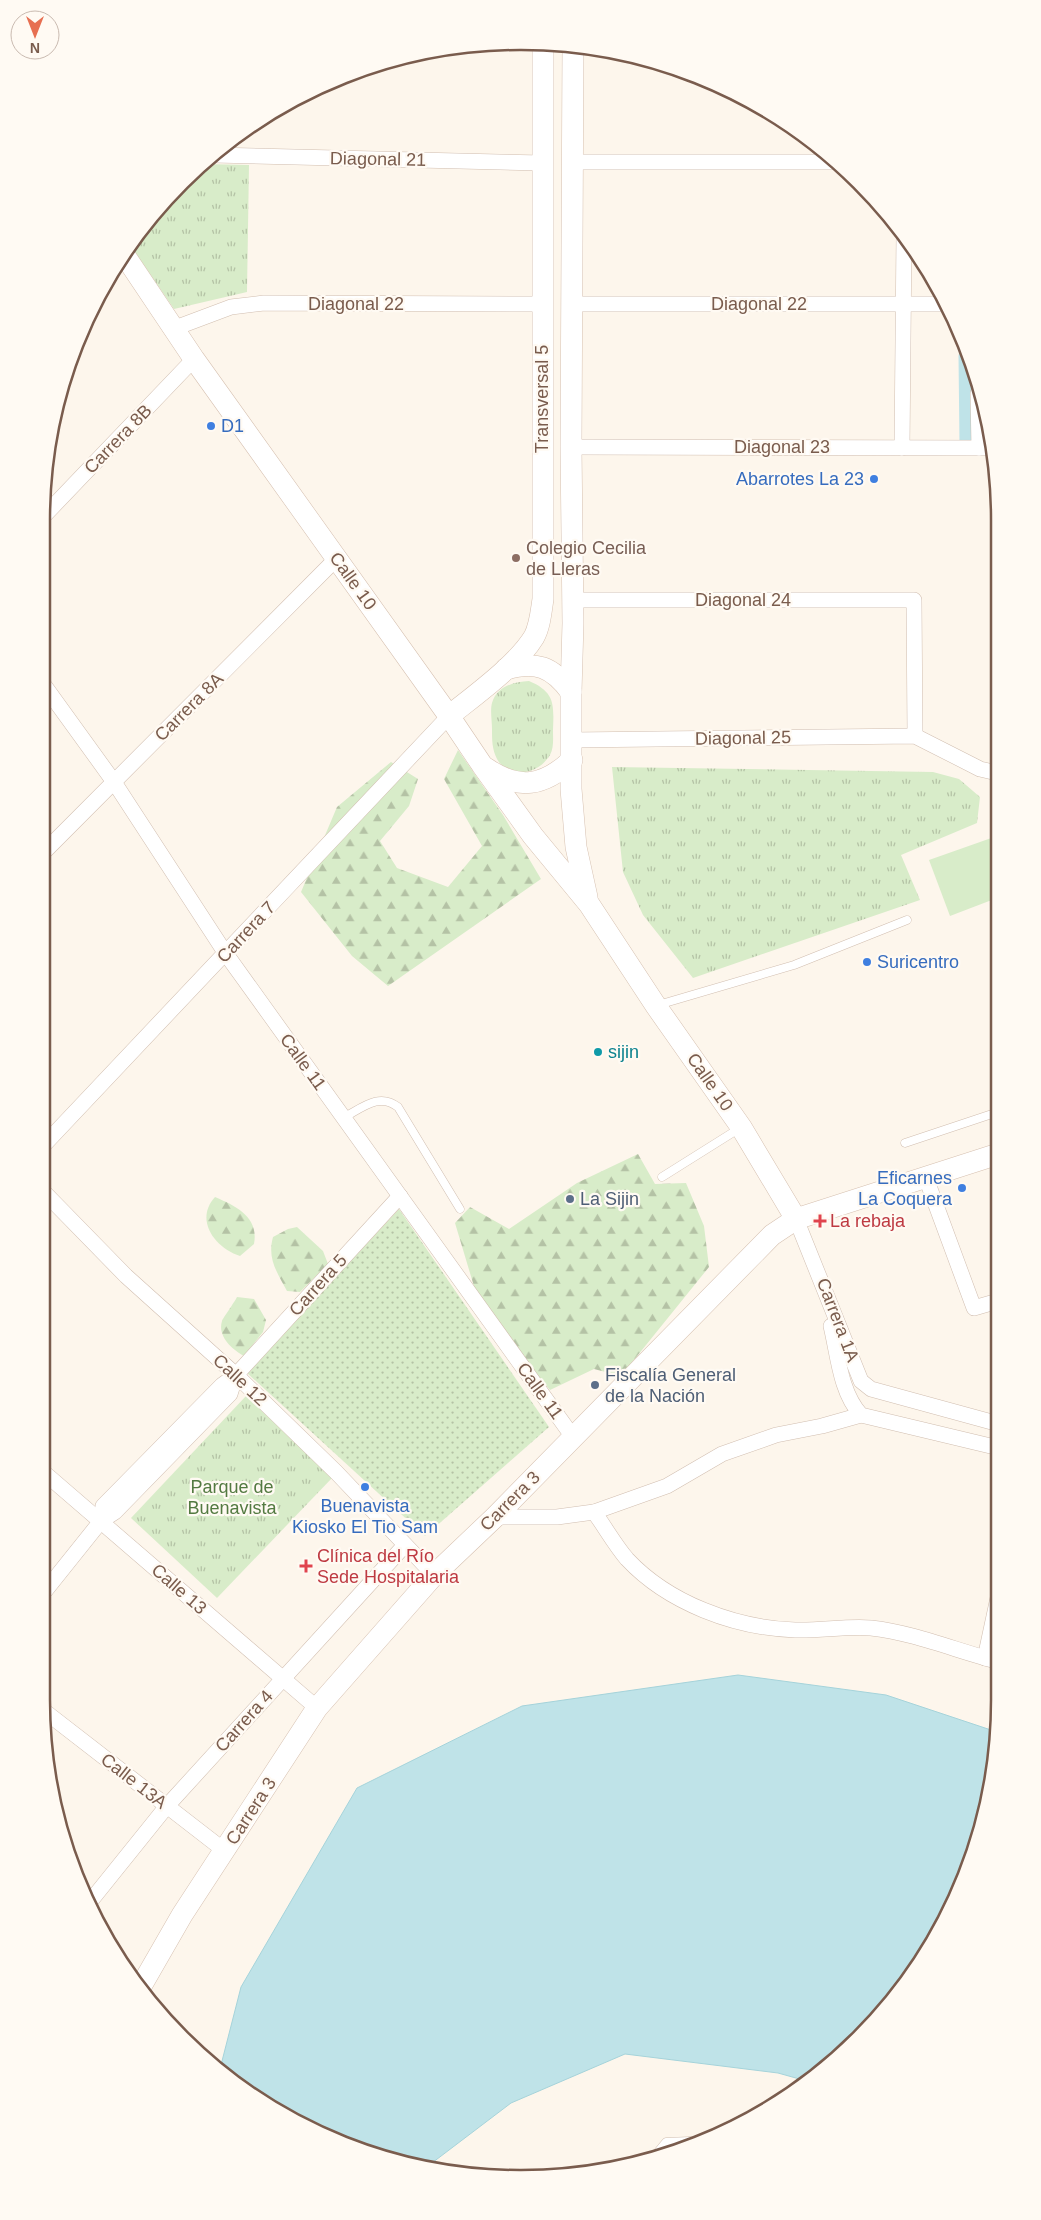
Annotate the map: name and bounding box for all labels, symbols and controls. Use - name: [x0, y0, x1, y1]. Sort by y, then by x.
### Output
- north arrow: [10, 10, 60, 60]
- text: N: [30, 40, 40, 56]
- street label: Diagonal 21: [330, 148, 426, 170]
- street label: Diagonal 22: [308, 294, 404, 314]
- street label: Diagonal 22: [711, 294, 807, 314]
- street label: Transversal 5: [532, 345, 552, 453]
- street label: Carrera 8B: [80, 400, 156, 478]
- place label: D1: [221, 416, 244, 436]
- marker: D1: [205, 420, 217, 432]
- street label: Diagonal 23: [734, 437, 830, 457]
- place label: Abarrotes La 23: [736, 469, 864, 489]
- marker: Abarrotes La 23: [868, 473, 880, 485]
- place label: Colegio Cecilia de Lleras: [526, 538, 647, 579]
- street label: Calle 10: [325, 548, 381, 614]
- marker: Colegio Cecilia de Lleras: [510, 552, 522, 564]
- street label: Diagonal 24: [695, 590, 791, 610]
- street label: Carrera 8A: [151, 669, 227, 745]
- street label: Diagonal 25: [695, 727, 791, 749]
- street label: Carrera 7: [213, 897, 279, 967]
- place label: Suricentro: [877, 952, 959, 972]
- marker: Suricentro: [861, 956, 873, 968]
- street label: Calle 11: [276, 1030, 330, 1094]
- place label: sijin: [608, 1042, 639, 1062]
- marker: sijin: [592, 1046, 604, 1058]
- street label: Calle 10: [683, 1049, 737, 1115]
- place label: Eficarnes La Coquera: [858, 1168, 953, 1209]
- marker: Eficarnes La Coquera: [956, 1182, 968, 1194]
- place label: La Sijin: [580, 1189, 639, 1209]
- marker: La Sijin: [564, 1193, 576, 1205]
- place label: La rebaja: [830, 1211, 906, 1231]
- marker: La rebaja: [814, 1215, 826, 1227]
- street label: Carrera 5: [285, 1250, 351, 1320]
- street label: Carrera 1A: [813, 1275, 863, 1365]
- street label: Calle 12: [209, 1350, 271, 1410]
- street label: Calle 11: [513, 1359, 567, 1423]
- place label: Fiscalía General de la Nación: [605, 1365, 736, 1406]
- marker: Fiscalía General de la Nación: [589, 1379, 601, 1391]
- street label: Carrera 3: [476, 1467, 544, 1535]
- park label: Parque de Buenavista: [187, 1477, 278, 1518]
- marker: Buenavista Kiosko El Tio Sam: [359, 1481, 371, 1493]
- place label: Buenavista Kiosko El Tio Sam: [292, 1496, 438, 1537]
- place label: Clínica del Río Sede Hospitalaria: [317, 1546, 460, 1587]
- marker: Clínica del Río Sede Hospitalaria: [299, 1559, 313, 1573]
- street label: Calle 13: [148, 1560, 210, 1618]
- street label: Carrera 4: [211, 1686, 277, 1756]
- street label: Calle 13A: [97, 1749, 171, 1813]
- street label: Carrera 3: [222, 1774, 280, 1848]

